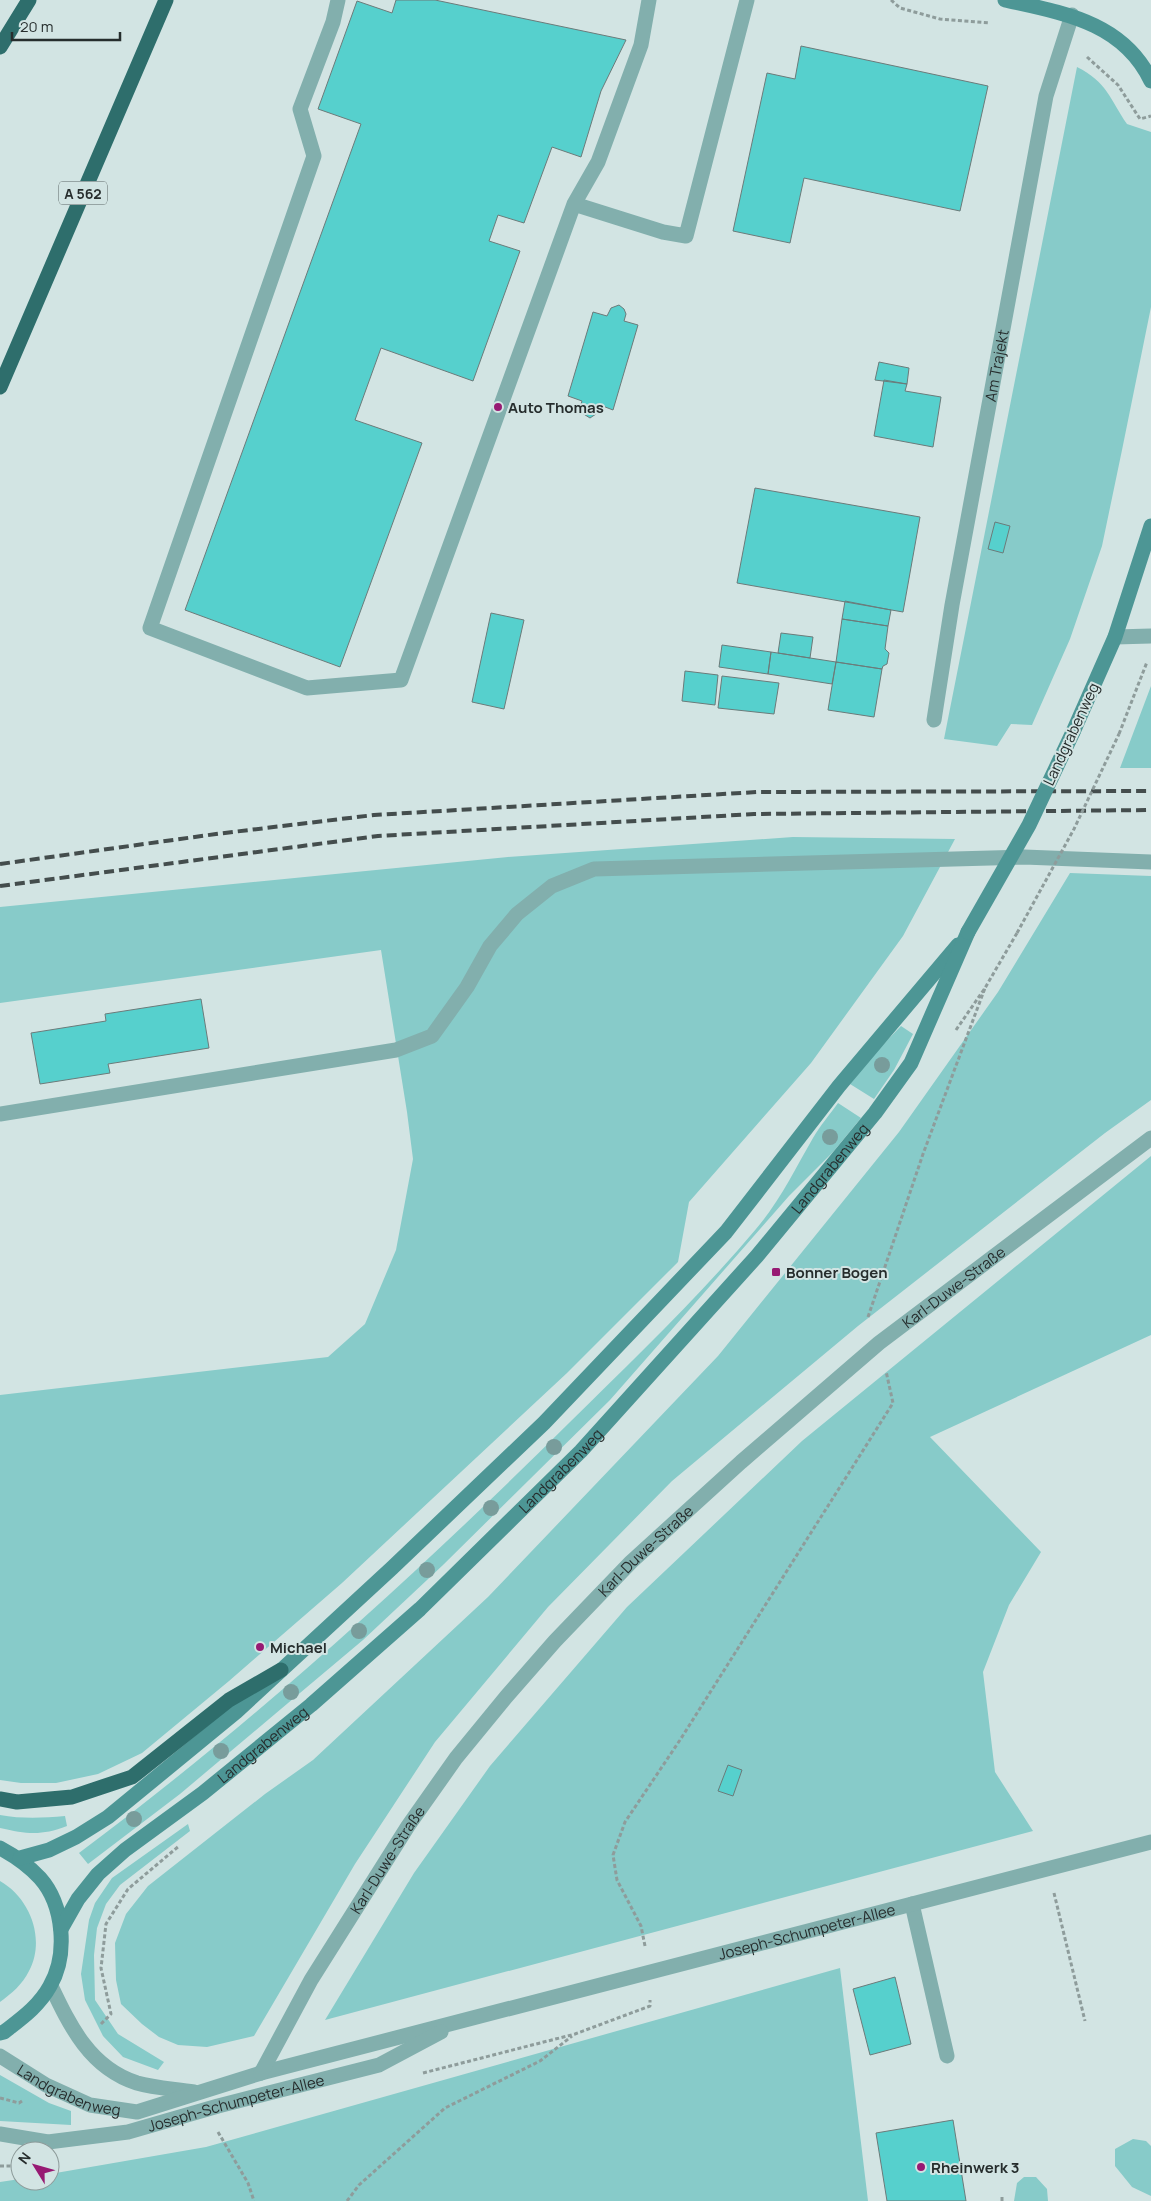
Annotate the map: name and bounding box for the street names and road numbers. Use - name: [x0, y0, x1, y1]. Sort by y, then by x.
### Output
- road number: A 562: [59, 182, 107, 204]
- street label: Am Trajekt: [979, 328, 1013, 403]
- street label: Landgrabenweg: [1038, 679, 1104, 789]
- street label: Landgrabenweg: [786, 1118, 873, 1218]
- street label: Karl-Duwe-Straße: [898, 1241, 1010, 1333]
- street label: Landgrabenweg: [514, 1424, 607, 1517]
- street label: Karl-Duwe-Straße: [593, 1500, 698, 1601]
- street label: Landgrabenweg: [213, 1701, 312, 1788]
- street label: Karl-Duwe-Straße: [345, 1801, 430, 1918]
- street label: Joseph-Schumpeter-Allee: [716, 1898, 898, 1964]
- street label: Landgrabenweg: [13, 2059, 122, 2120]
- street label: Joseph-Schumpeter-Allee: [145, 2069, 327, 2136]

